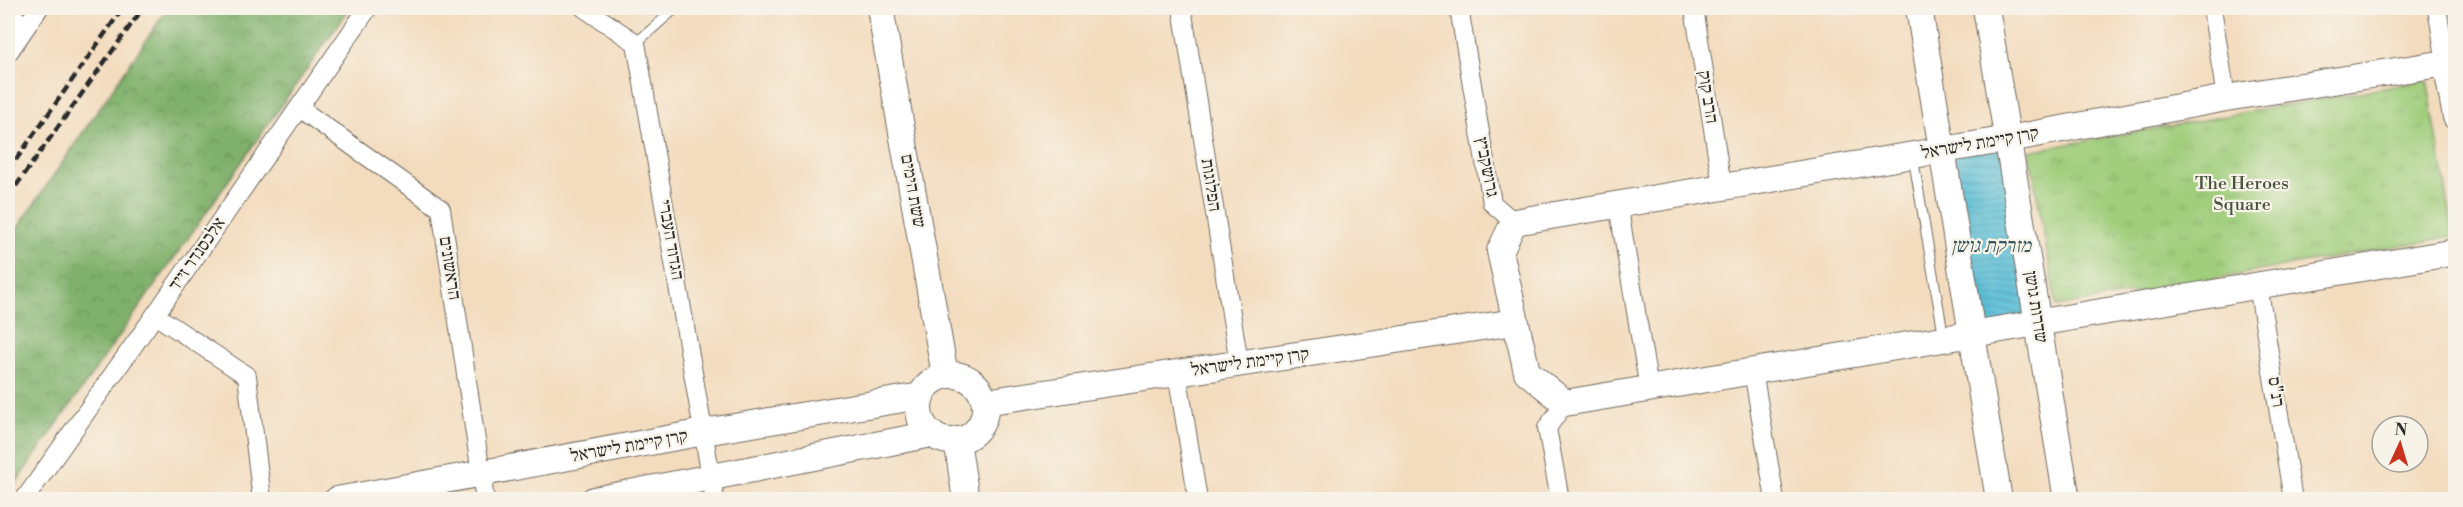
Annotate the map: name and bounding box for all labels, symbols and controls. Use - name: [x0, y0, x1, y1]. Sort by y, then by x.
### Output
- street label: הרב קוק: [1692, 69, 1724, 125]
- street label: קרן קיימת לישראל: [1919, 121, 2041, 165]
- street label: גרושקביץ: [1470, 135, 1504, 199]
- street label: ששת הימים: [895, 152, 931, 230]
- street label: הפלוגות: [1195, 157, 1227, 213]
- park label: The Heroes Square: [2195, 172, 2289, 216]
- street label: הגדוד העברי: [653, 198, 689, 282]
- street label: אלכסנדר זייד: [163, 213, 231, 295]
- street label: הראשונים: [434, 234, 466, 302]
- water label: מזרקת גושן: [1951, 234, 2032, 259]
- street label: שדרות גושן: [2019, 269, 2053, 345]
- street label: קרן קיימת לישראל: [1189, 342, 1311, 382]
- street label: רנ"ס: [2262, 375, 2290, 409]
- north arrow: [2370, 414, 2430, 474]
- text: N: [2394, 420, 2408, 440]
- street label: קרן קיימת לישראל: [568, 424, 690, 468]

